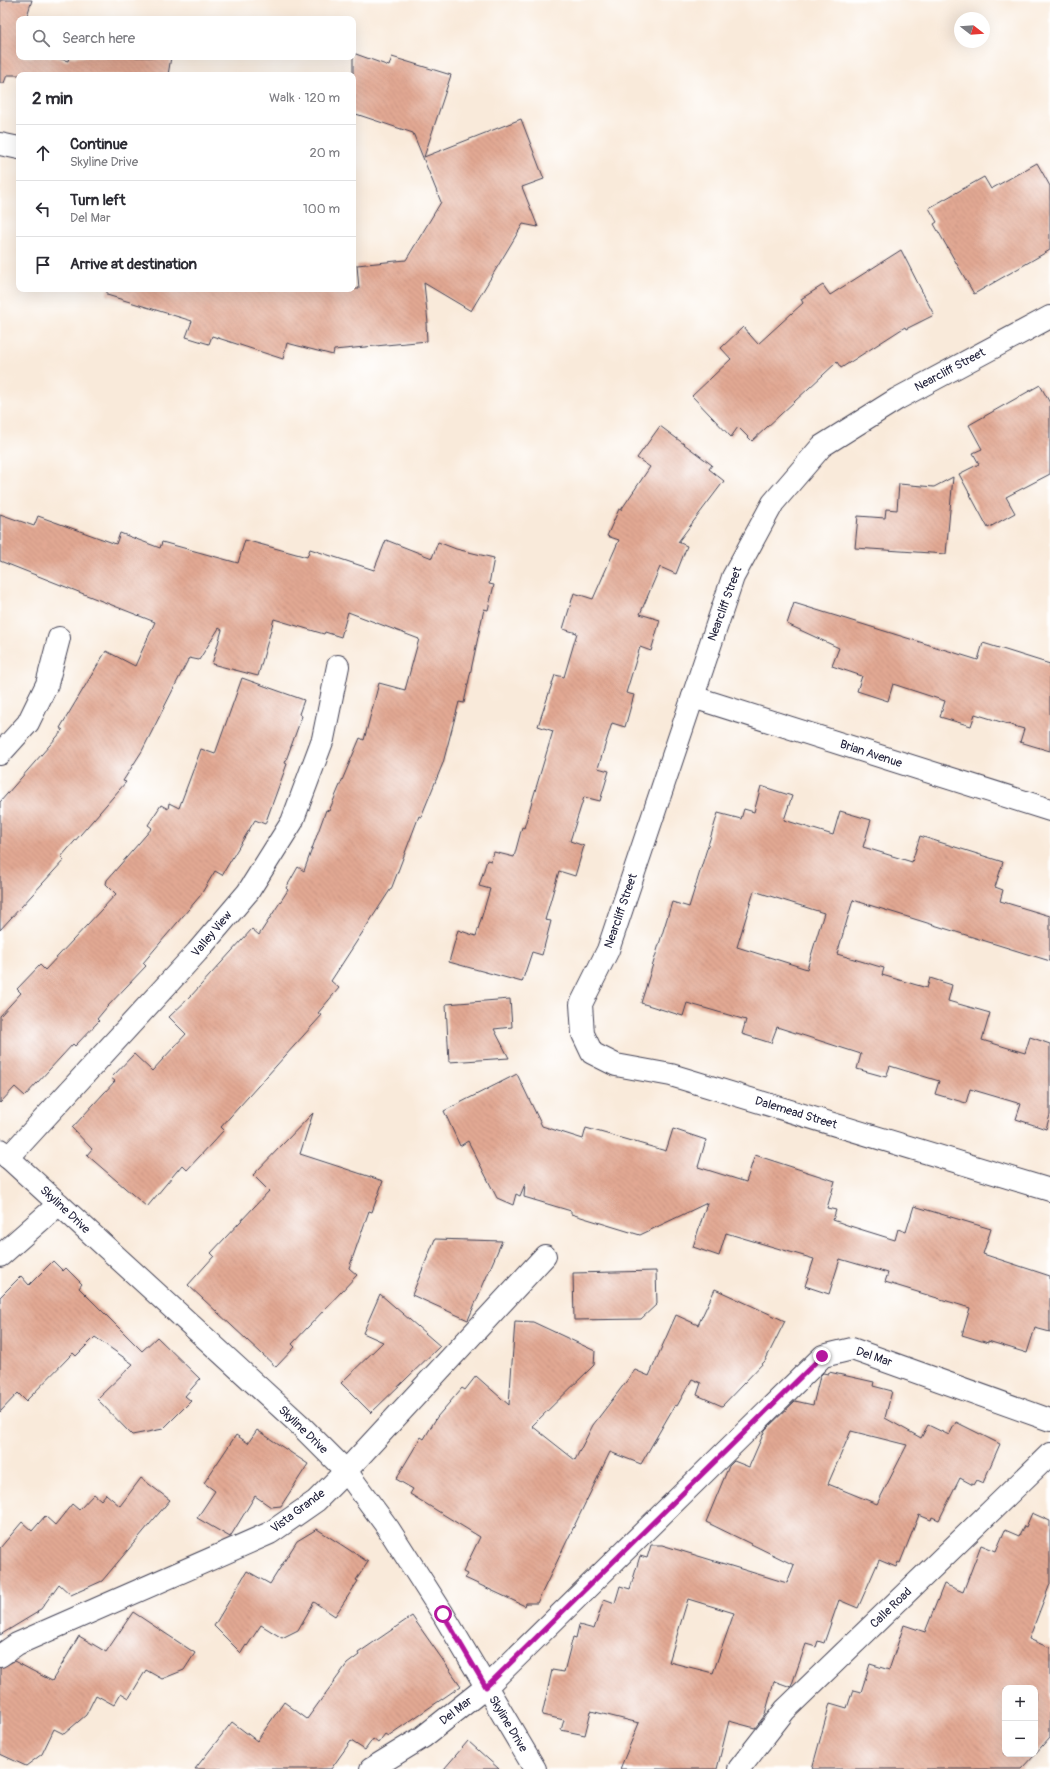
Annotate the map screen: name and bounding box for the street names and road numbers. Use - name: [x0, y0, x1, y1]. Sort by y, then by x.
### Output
- street label: Nearcliff Street: [912, 345, 988, 395]
- street label: Nearcliff Street: [705, 565, 745, 643]
- street label: Brian Avenue: [838, 737, 904, 771]
- street label: Nearcliff Street: [601, 872, 641, 950]
- street label: Valley View: [188, 908, 236, 960]
- street label: Dalemead Street: [753, 1093, 839, 1133]
- street label: Skyline Drive: [37, 1183, 93, 1237]
- street label: Del Mar: [854, 1344, 895, 1370]
- street label: Skyline Drive: [275, 1403, 331, 1457]
- street label: Vista Grande: [268, 1486, 328, 1536]
- street label: Calle Road: [867, 1584, 915, 1631]
- street label: Del Mar: [437, 1693, 476, 1728]
- street label: Skyline Drive: [485, 1693, 531, 1755]

